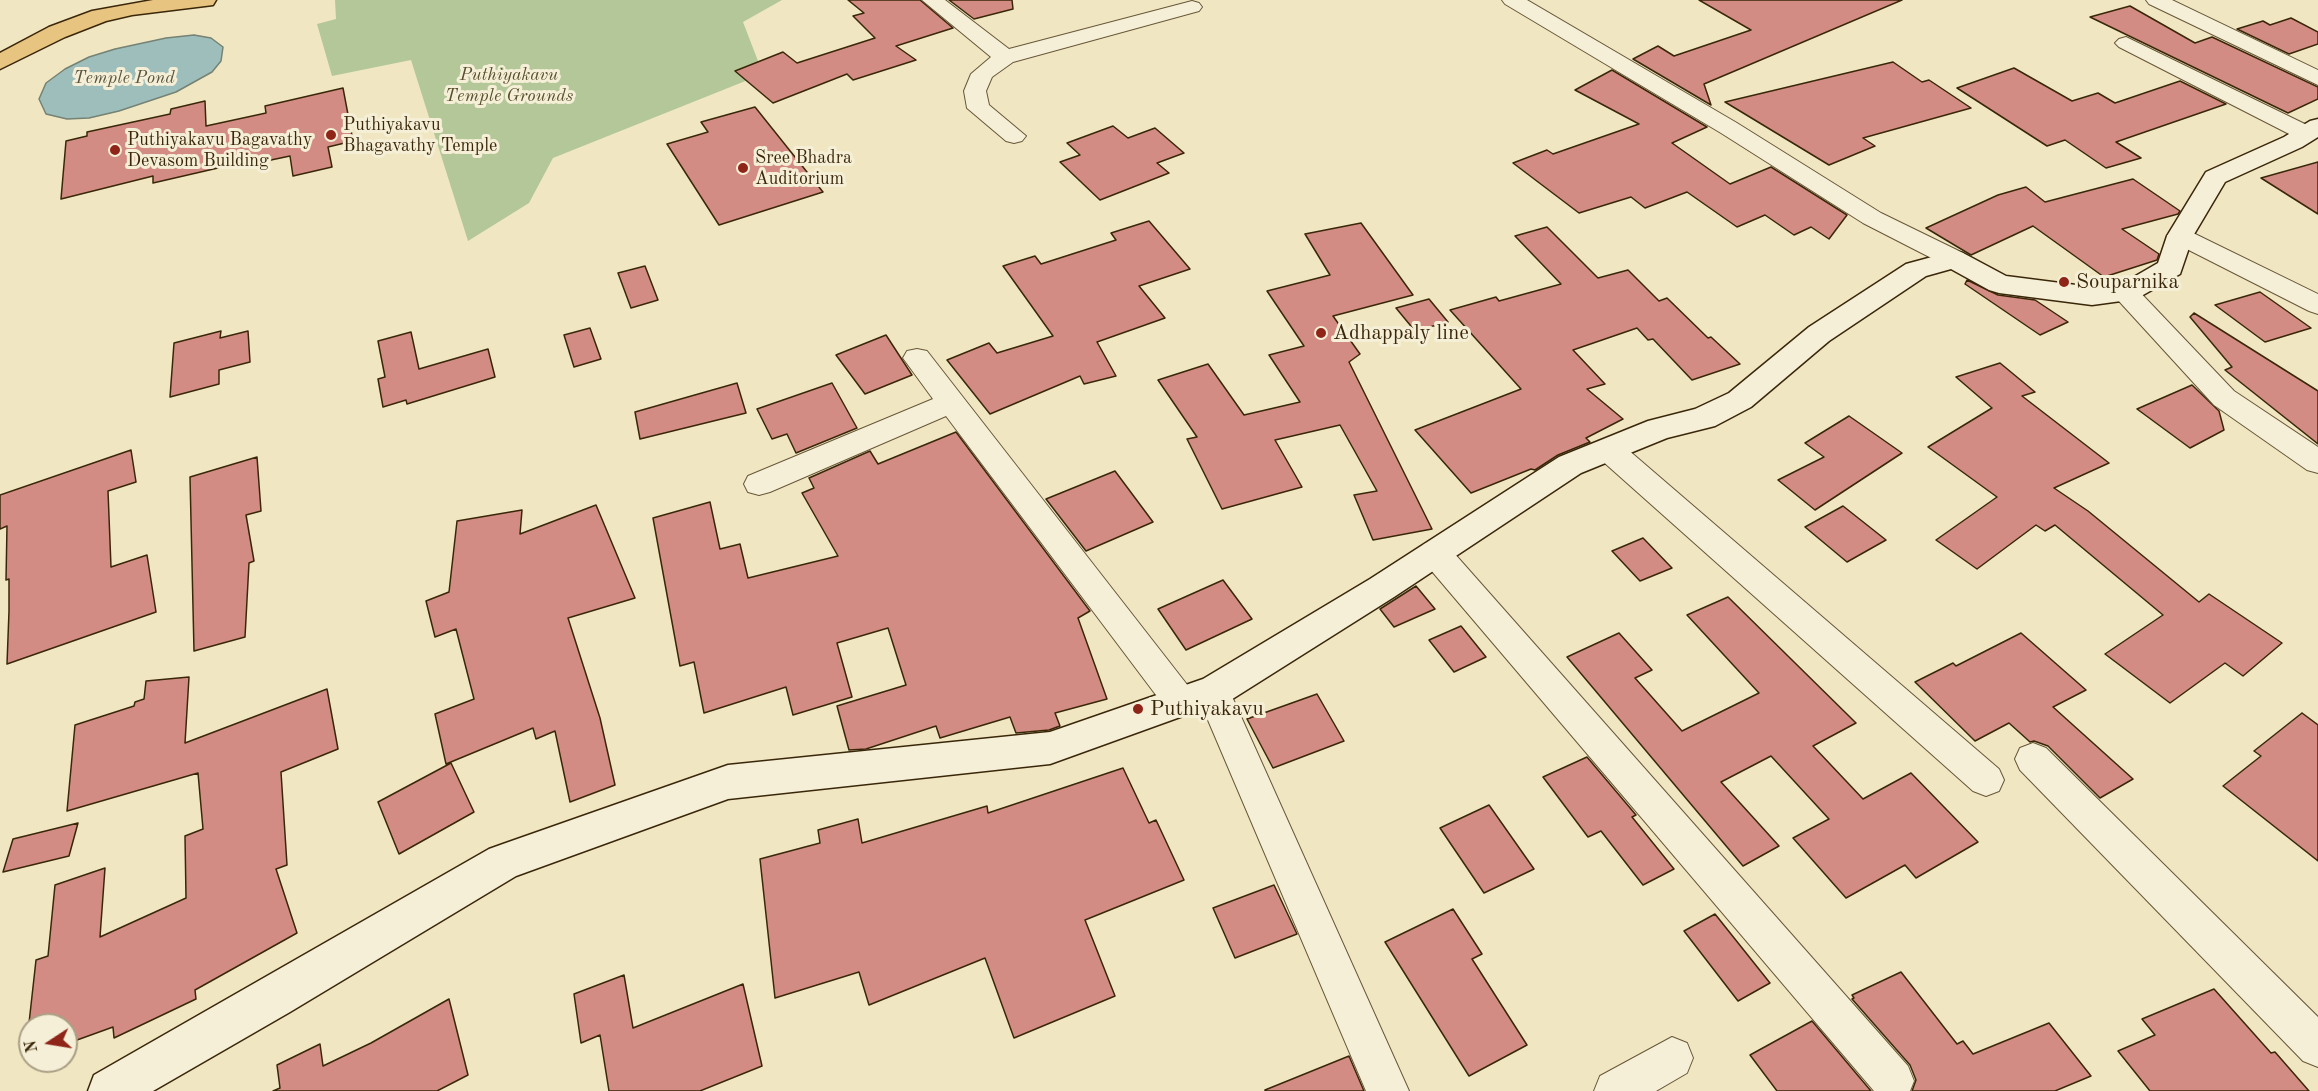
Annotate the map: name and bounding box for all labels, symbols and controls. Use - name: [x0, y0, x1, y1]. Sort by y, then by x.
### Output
- park label: Puthiyakavu Temple Grounds: [445, 64, 573, 106]
- water label: Temple Pond: [73, 67, 175, 89]
- place label: Puthiyakavu Bhagavathy Temple: [343, 114, 497, 156]
- marker: Puthiyakavu Bhagavathy Temple: [324, 128, 338, 142]
- place label: Puthiyakavu Bagavathy Devasom Building: [127, 129, 312, 172]
- marker: Puthiyakavu Bagavathy Devasom Building: [108, 143, 122, 157]
- place label: Sree Bhadra Auditorium: [755, 147, 852, 190]
- marker: Sree Bhadra Auditorium: [736, 161, 750, 175]
- place label: Souparnika: [2076, 269, 2179, 295]
- marker: Souparnika: [2057, 275, 2071, 289]
- place label: Adhappaly line: [1333, 320, 1469, 346]
- marker: Adhappaly line: [1314, 326, 1328, 340]
- place label: Puthiyakavu: [1150, 696, 1264, 722]
- marker: Puthiyakavu: [1131, 702, 1145, 716]
- north arrow: [18, 1013, 78, 1073]
- text: N: [23, 1039, 41, 1054]

